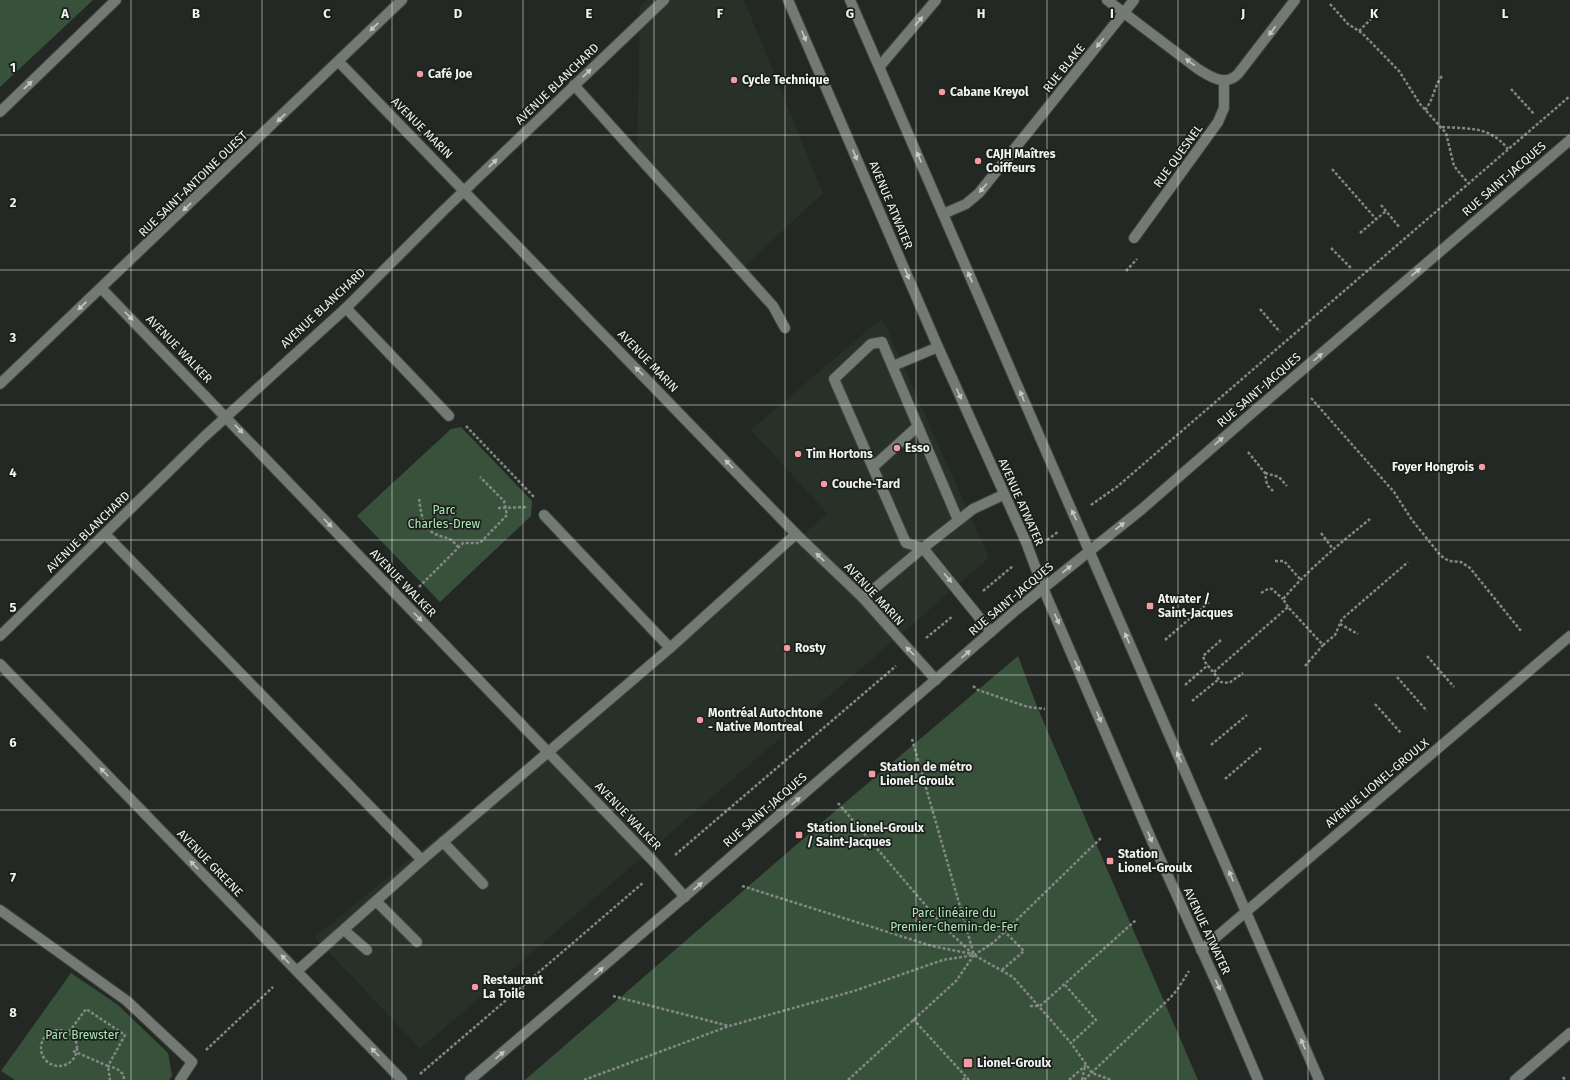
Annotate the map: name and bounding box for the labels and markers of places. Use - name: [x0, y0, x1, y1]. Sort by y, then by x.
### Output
- place label: Café Joe: [428, 67, 473, 81]
- marker: Café Joe: [415, 69, 425, 79]
- place label: Cycle Technique: [742, 73, 830, 87]
- marker: Cycle Technique: [729, 75, 739, 85]
- place label: Cabane Kreyol: [950, 85, 1029, 99]
- marker: Cabane Kreyol: [937, 87, 947, 97]
- place label: CAJH Maîtres Coiffeurs: [986, 147, 1056, 175]
- marker: CAJH Maîtres Coiffeurs: [973, 156, 983, 166]
- place label: Esso: [905, 441, 930, 455]
- marker: Esso: [892, 443, 902, 453]
- place label: Tim Hortons: [806, 447, 873, 461]
- marker: Tim Hortons: [793, 449, 803, 459]
- place label: Foyer Hongrois: [1392, 460, 1474, 474]
- marker: Foyer Hongrois: [1477, 462, 1487, 472]
- place label: Couche-Tard: [832, 477, 900, 491]
- marker: Couche-Tard: [819, 479, 829, 489]
- place label: Atwater / Saint-Jacques: [1157, 592, 1233, 620]
- marker: Atwater / Saint-Jacques: [1145, 601, 1155, 611]
- place label: Rosty: [795, 641, 827, 655]
- marker: Rosty: [782, 643, 792, 653]
- place label: Montréal Autochtone - Native Montreal: [708, 706, 823, 734]
- marker: Montréal Autochtone - Native Montreal: [695, 715, 705, 725]
- place label: Station de métro Lionel-Groulx: [880, 760, 972, 788]
- marker: Station de métro Lionel-Groulx: [867, 769, 877, 779]
- place label: Station Lionel-Groulx / Saint-Jacques: [807, 821, 925, 849]
- marker: Station Lionel-Groulx / Saint-Jacques: [794, 830, 804, 840]
- place label: Station Lionel-Groulx: [1118, 847, 1193, 875]
- marker: Station Lionel-Groulx: [1105, 856, 1115, 866]
- place label: Restaurant La Toile: [483, 973, 543, 1001]
- marker: Restaurant La Toile: [470, 982, 480, 992]
- place label: Lionel-Groulx: [977, 1056, 1052, 1070]
- marker: Lionel-Groulx: [962, 1057, 974, 1069]

